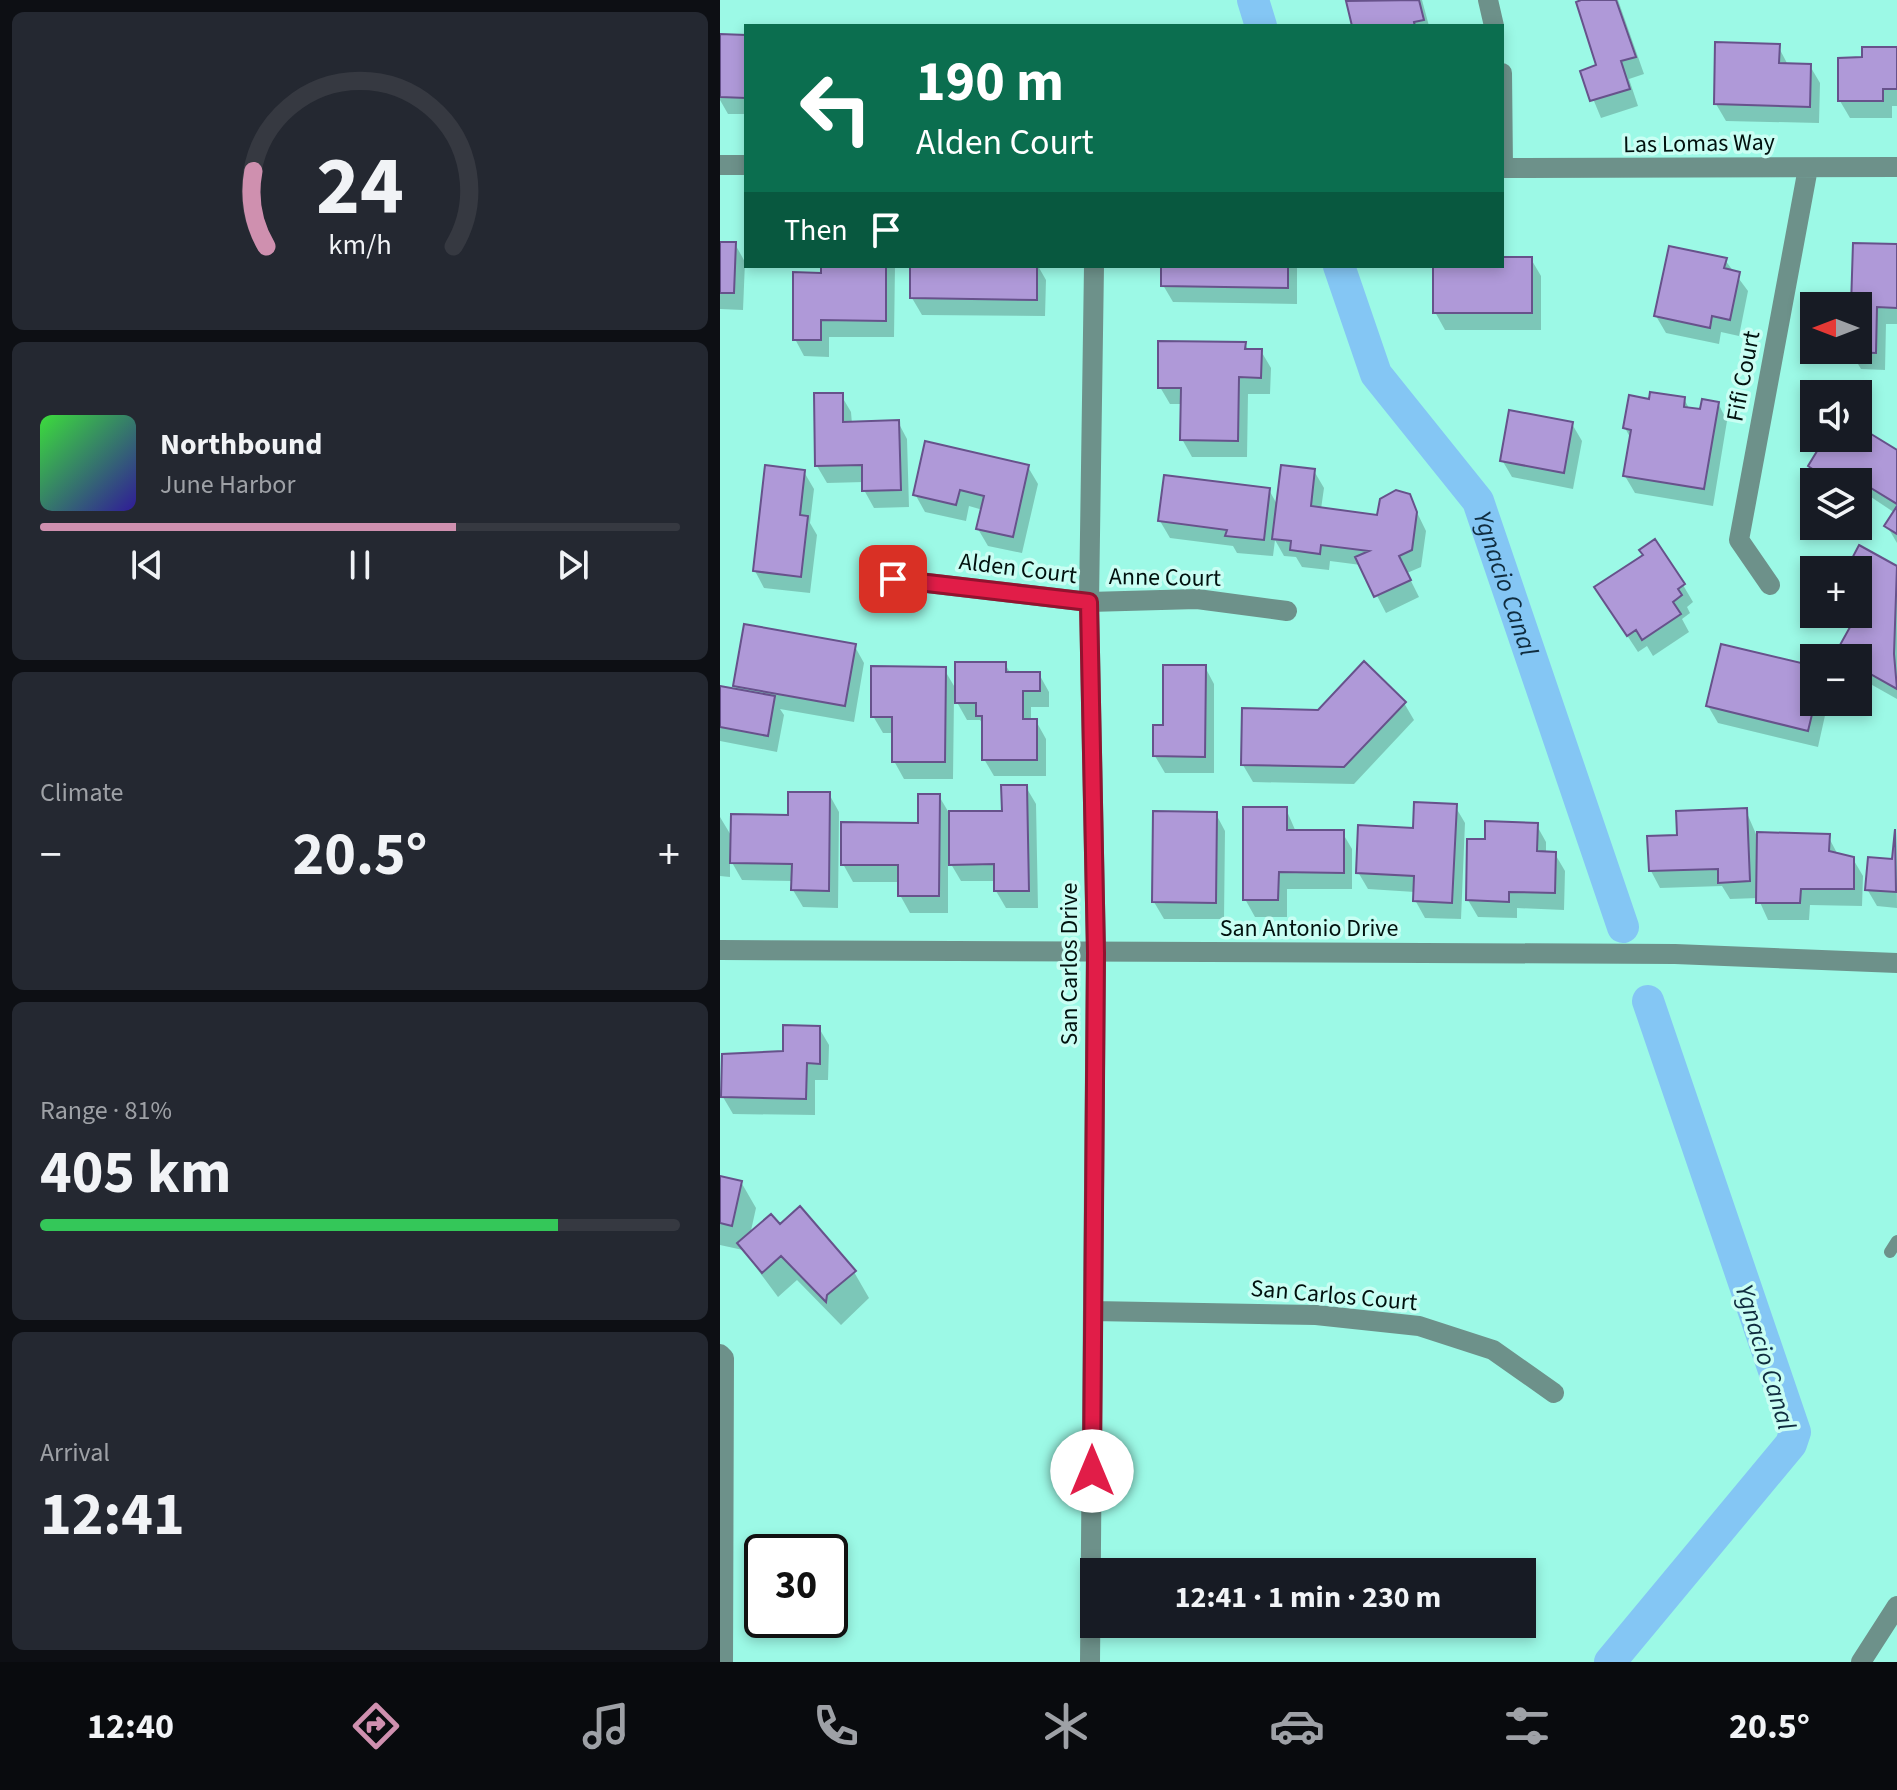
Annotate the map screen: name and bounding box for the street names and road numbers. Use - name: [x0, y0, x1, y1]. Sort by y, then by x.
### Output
- street label: Las Lomas Way: [1623, 125, 1775, 162]
- street label: Fifi Court: [1718, 328, 1769, 424]
- street label: Alden Court: [957, 544, 1079, 593]
- street label: Anne Court: [1109, 559, 1221, 596]
- street label: San Carlos Drive: [1052, 883, 1087, 1045]
- street label: San Antonio Drive: [1220, 911, 1398, 946]
- street label: San Carlos Court: [1249, 1271, 1419, 1320]

